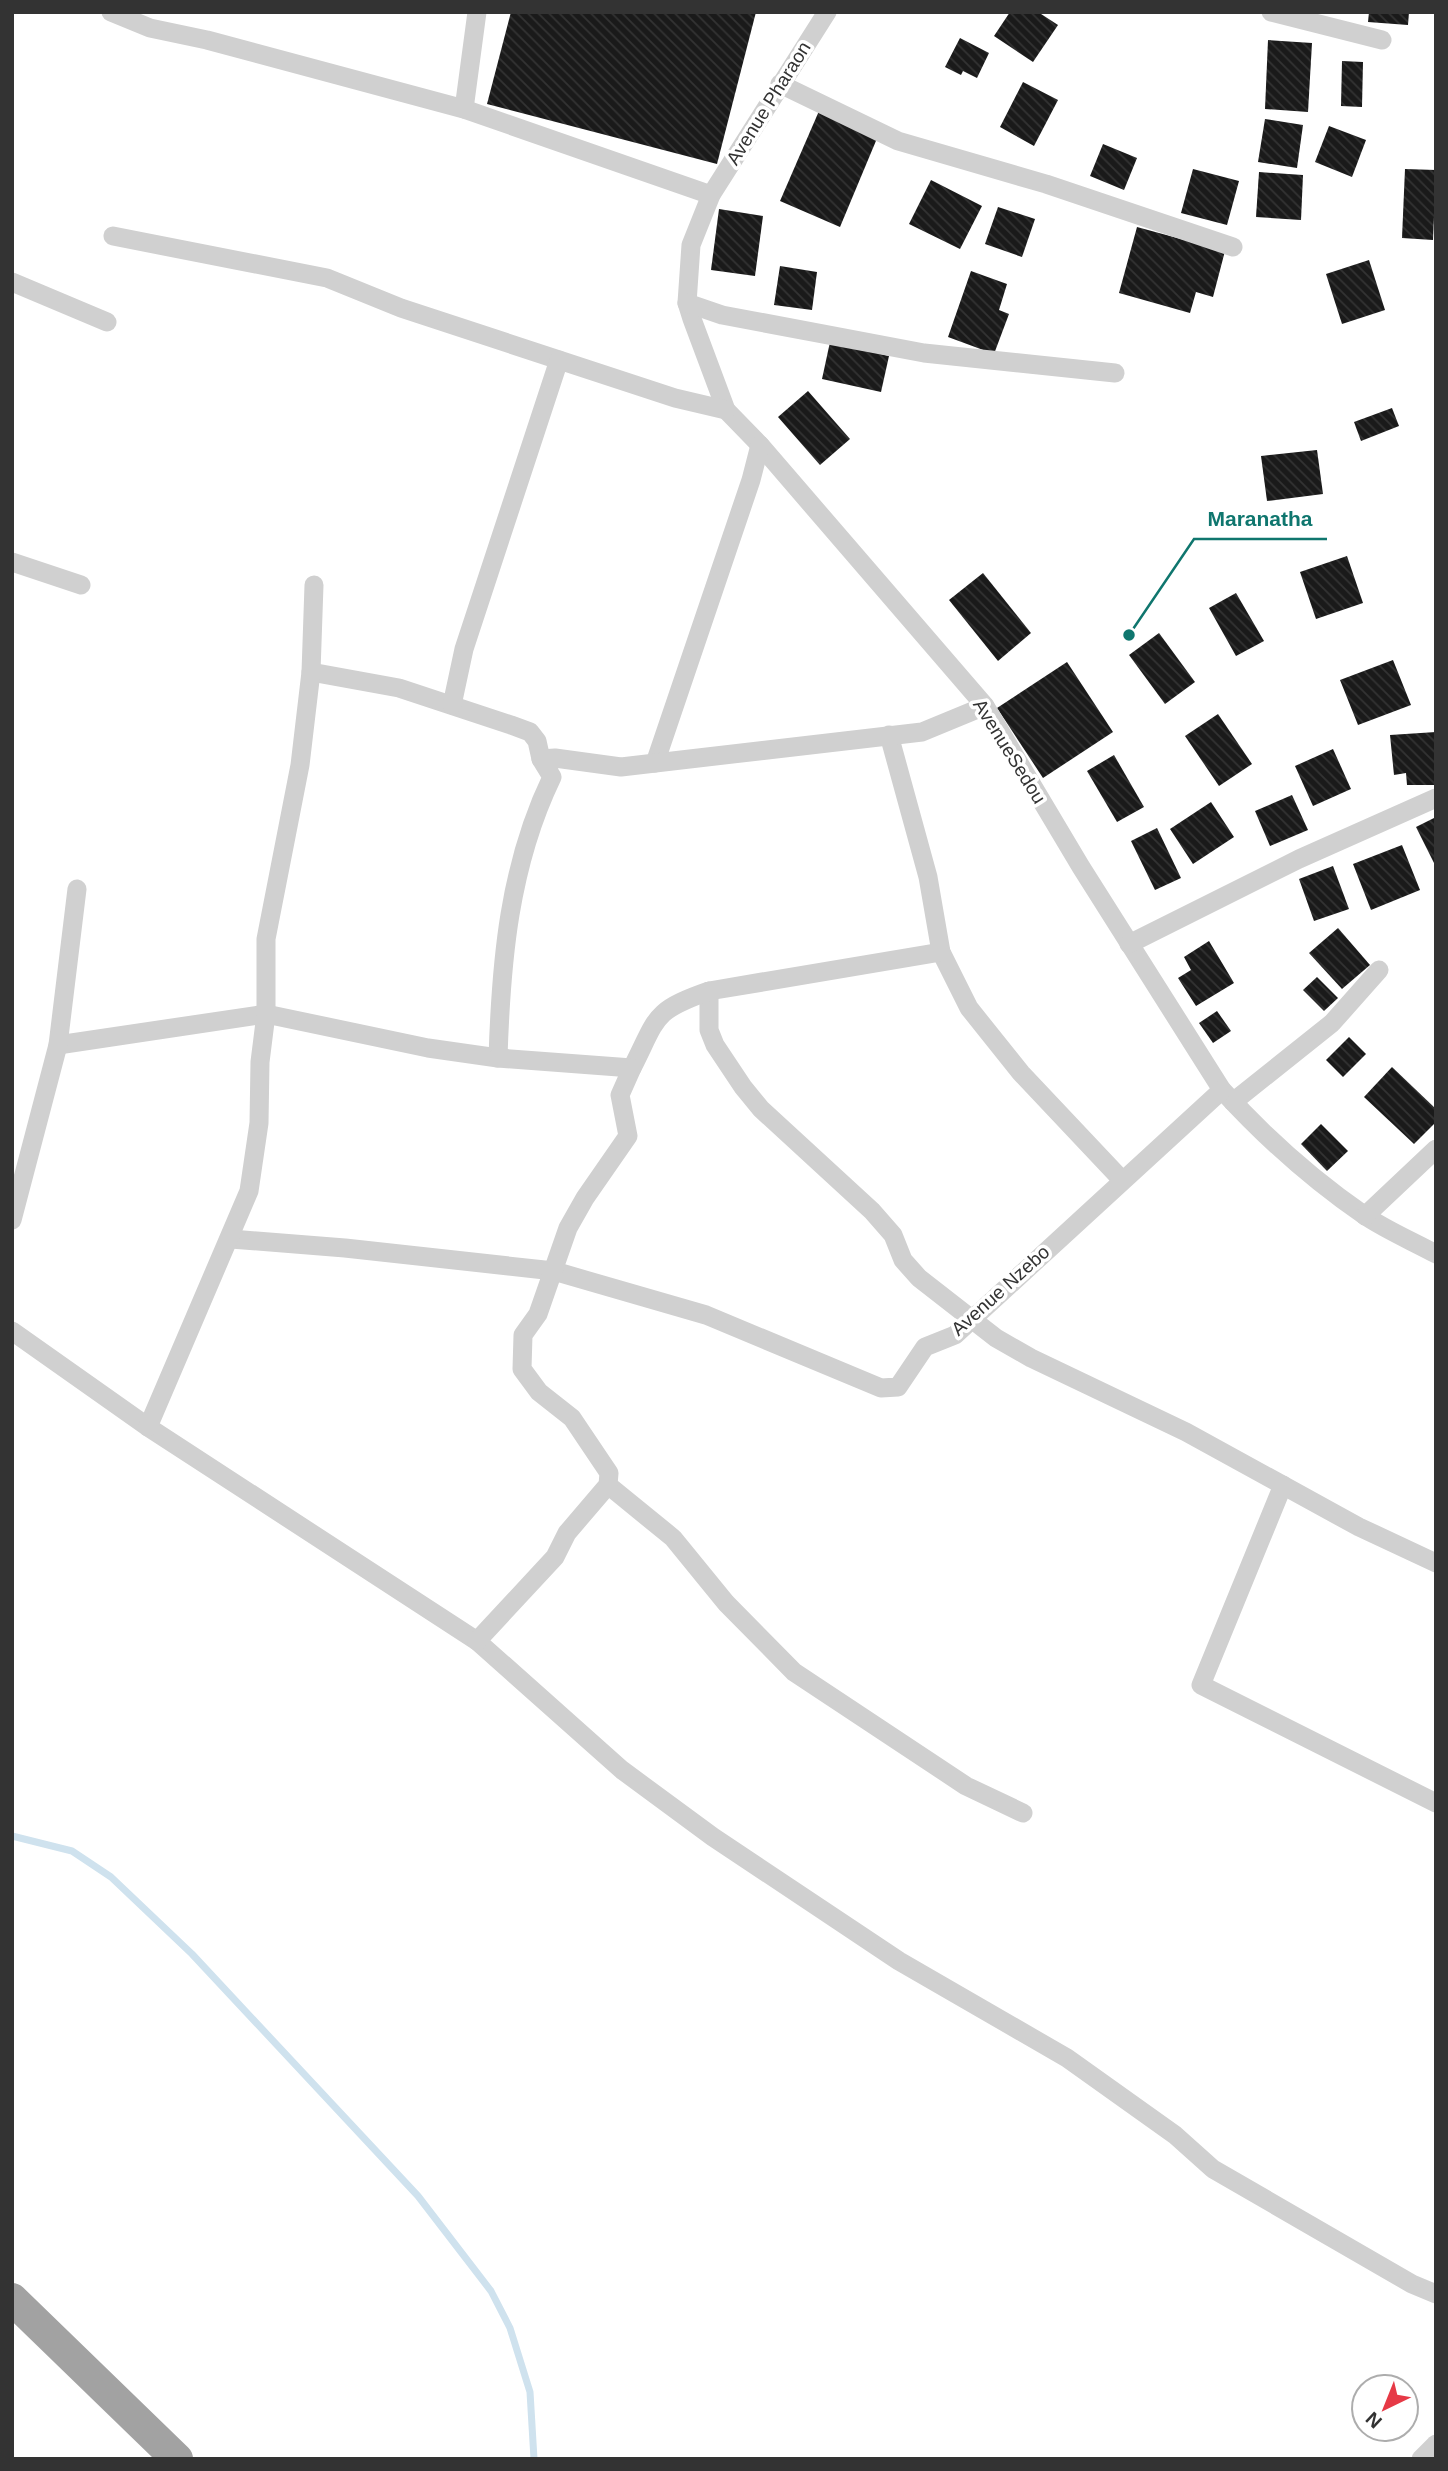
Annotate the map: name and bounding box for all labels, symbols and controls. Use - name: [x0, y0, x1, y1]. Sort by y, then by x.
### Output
- street label: Avenue Pharaon: [722, 38, 815, 169]
- callout: Maranatha: [1194, 497, 1327, 539]
- text: Maranatha: [1207, 507, 1313, 530]
- street label: AvenueSedou: [969, 695, 1050, 807]
- street label: Avenue Nzebo: [947, 1241, 1054, 1340]
- north arrow: [1350, 2373, 1420, 2443]
- text: N: [1362, 2408, 1386, 2432]

